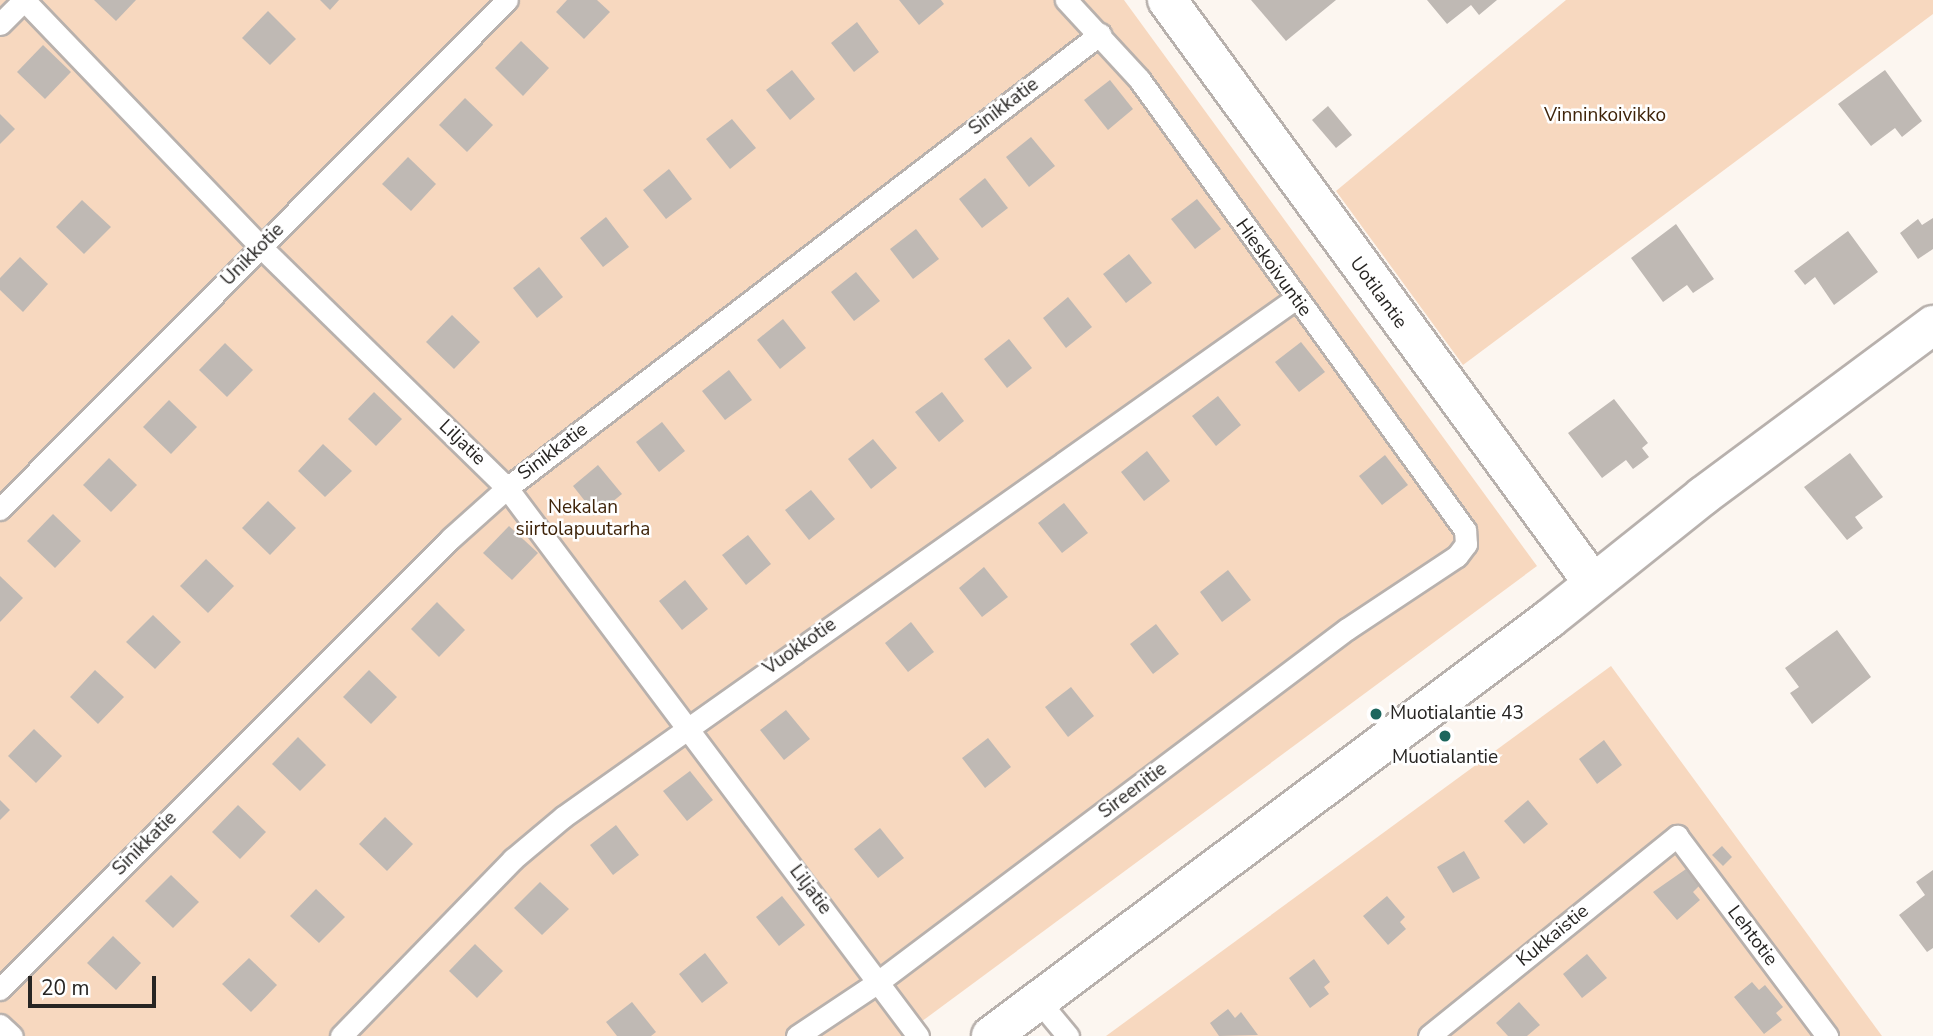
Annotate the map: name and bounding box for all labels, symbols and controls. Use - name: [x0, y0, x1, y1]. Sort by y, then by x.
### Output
- street label: Sinikkatie: [965, 73, 1043, 141]
- park label: Vinninkoivikko: [1544, 105, 1666, 127]
- street label: Hieskoivuntie: [1230, 215, 1316, 321]
- street label: Unikkotie: [217, 219, 289, 291]
- street label: Uotilantie: [1344, 253, 1412, 333]
- street label: Liljatie: [434, 415, 490, 471]
- street label: Sinikkatie: [514, 418, 592, 486]
- park label: Nekalan siirtolapuutarha: [516, 497, 650, 541]
- street label: Vuokkotie: [759, 614, 841, 680]
- place label: Muotialantie 43: [1390, 703, 1524, 725]
- marker: Muotialantie 43: [1368, 706, 1384, 722]
- marker: Muotialantie: [1437, 728, 1453, 744]
- place label: Muotialantie: [1392, 747, 1498, 769]
- street label: Sireenitie: [1094, 758, 1172, 824]
- street label: Sinikkatie: [108, 807, 182, 881]
- street label: Liljatie: [784, 861, 836, 919]
- street label: Kukkaistie: [1512, 900, 1594, 972]
- street label: Lehtotie: [1722, 901, 1782, 971]
- scale bar: [32, 962, 159, 1006]
- text: 20 m: [41, 974, 90, 1002]

